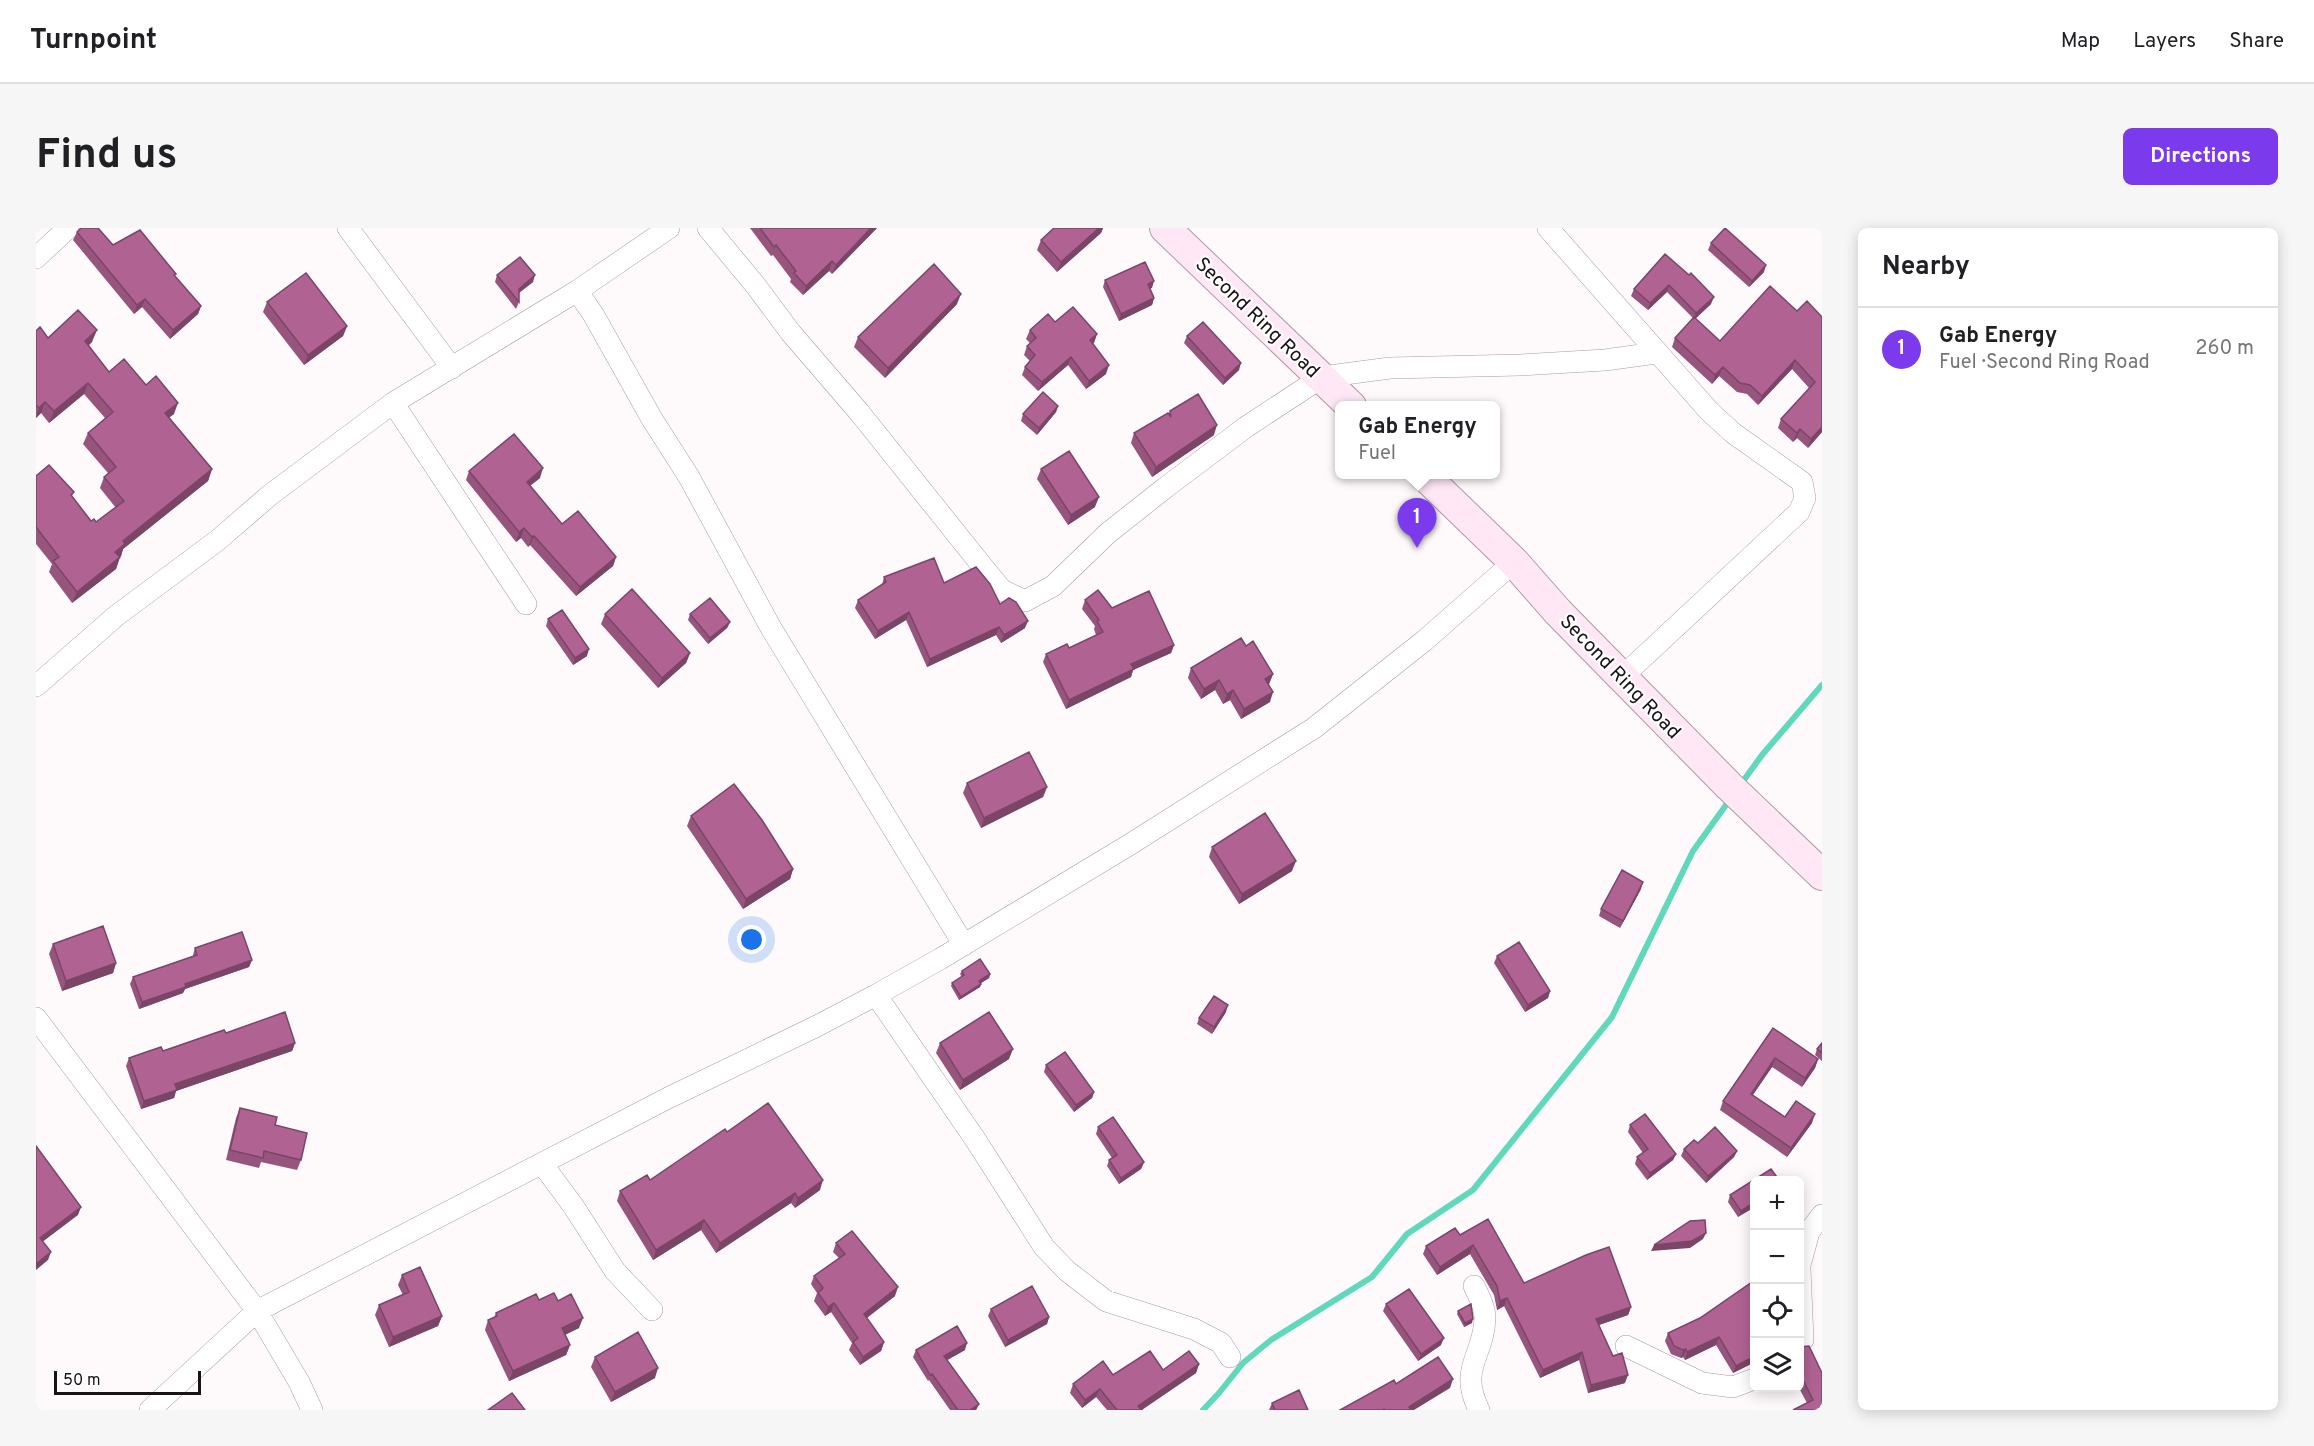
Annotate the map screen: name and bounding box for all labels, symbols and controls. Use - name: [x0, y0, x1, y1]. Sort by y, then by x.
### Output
- text: Turnpoint: [30, 23, 157, 59]
- text: Map: [2061, 28, 2100, 55]
- text: Layers: [2133, 28, 2196, 55]
- text: Share: [2229, 28, 2284, 55]
- button: Directions: [2123, 128, 2278, 185]
- text: Find us: [36, 130, 177, 183]
- text: Nearby: [1882, 251, 1970, 284]
- street label: Second Ring Road: [1189, 252, 1325, 385]
- text: Gab Energy: [1939, 323, 2057, 350]
- text: 1: [1898, 336, 1906, 362]
- text: 260 m: [2195, 336, 2254, 362]
- text: Fuel · Second Ring Road: [1939, 350, 2150, 376]
- popup: [1335, 401, 1500, 479]
- text: Gab Energy: [1358, 414, 1477, 441]
- text: Fuel: [1358, 441, 1396, 467]
- pin: 1: [1398, 498, 1436, 548]
- street label: Second Ring Road: [1553, 609, 1686, 745]
- your location: [737, 925, 766, 954]
- map controls: [1750, 1176, 1804, 1392]
- button: +: [1750, 1176, 1804, 1230]
- button: −: [1750, 1230, 1804, 1284]
- button: locate: [1750, 1284, 1804, 1338]
- button: layers: [1750, 1338, 1804, 1392]
- scale bar: [54, 1368, 201, 1396]
- text: 50 m: [63, 1371, 101, 1391]

